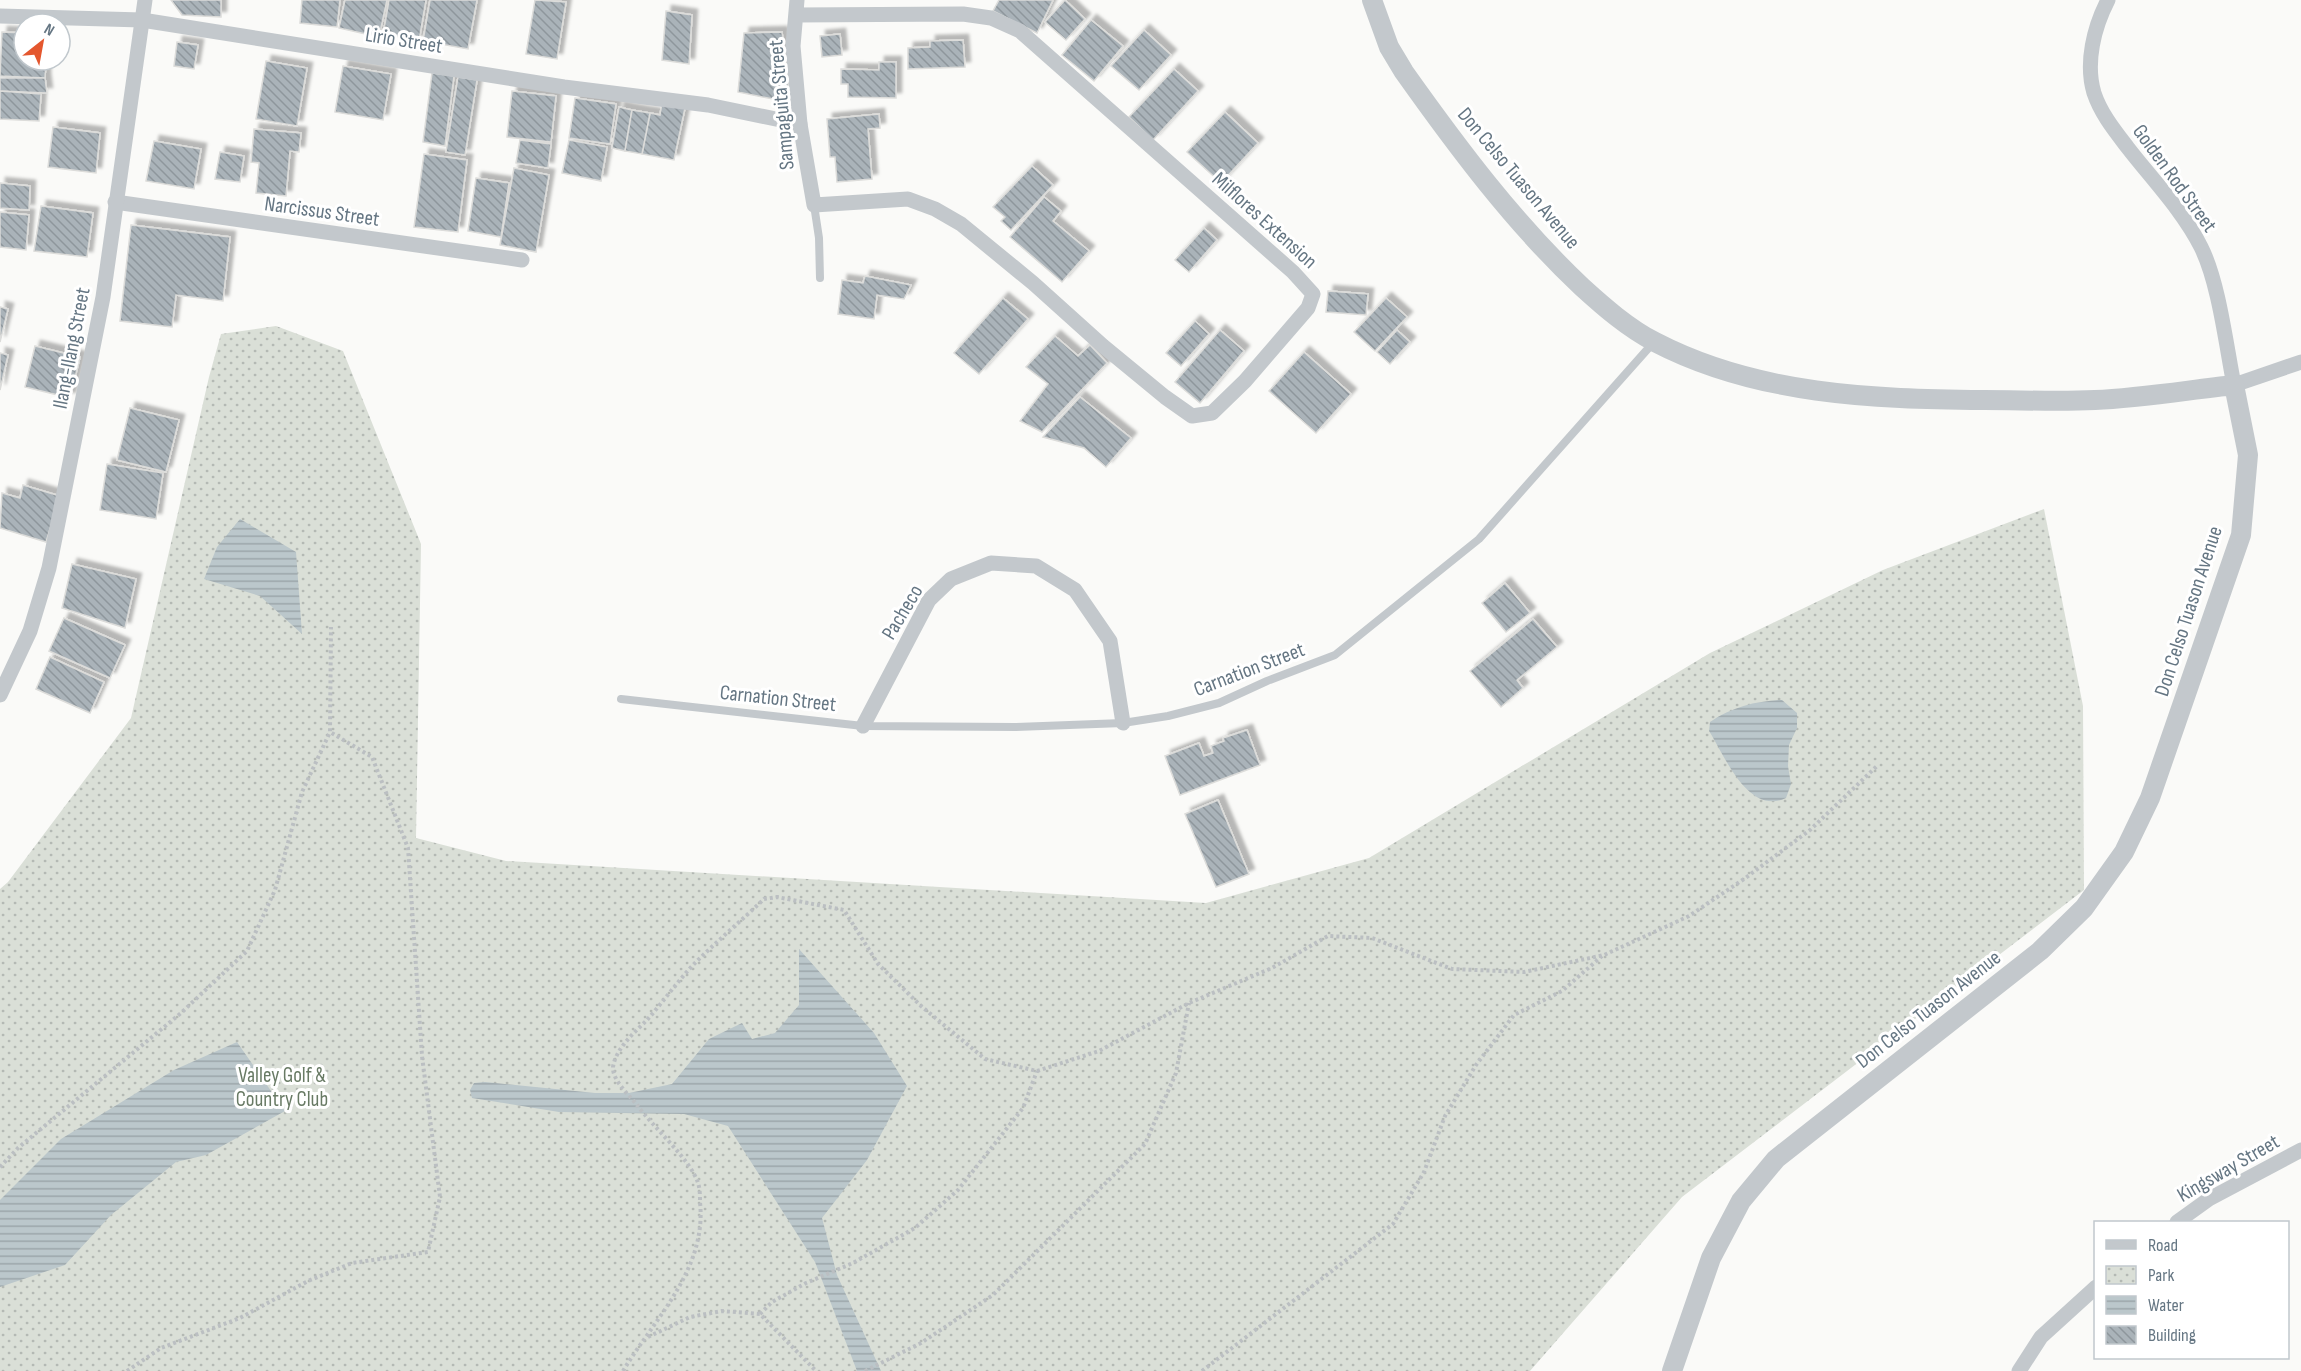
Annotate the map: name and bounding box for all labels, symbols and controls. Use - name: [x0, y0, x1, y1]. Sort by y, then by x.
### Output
- north arrow: [12, 12, 72, 72]
- text: N: [40, 20, 58, 41]
- street label: Lirio Street: [363, 22, 444, 59]
- street label: Sampaguita Street: [763, 39, 800, 171]
- street label: Don Celso Tuason Avenue: [1452, 102, 1585, 254]
- street label: Golden Rod Street: [2127, 119, 2222, 237]
- street label: Milflores Extension: [1207, 167, 1322, 274]
- street label: Narcissus Street: [263, 191, 381, 232]
- street label: Ilang-Ilang Street: [47, 285, 95, 411]
- street label: Don Celso Tuason Avenue: [2149, 523, 2228, 699]
- street label: Pacheco: [876, 580, 928, 644]
- street label: Carnation Street: [1190, 637, 1308, 702]
- street label: Carnation Street: [719, 680, 837, 717]
- street label: Don Celso Tuason Avenue: [1851, 945, 2006, 1074]
- park label: Valley Golf & Country Club: [236, 1063, 328, 1112]
- street label: Kingsway Street: [2173, 1129, 2284, 1208]
- legend: [2094, 1221, 2289, 1359]
- text: Road: [2148, 1235, 2178, 1256]
- text: Park: [2148, 1265, 2174, 1286]
- text: Water: [2148, 1295, 2184, 1316]
- text: Building: [2148, 1325, 2196, 1346]

